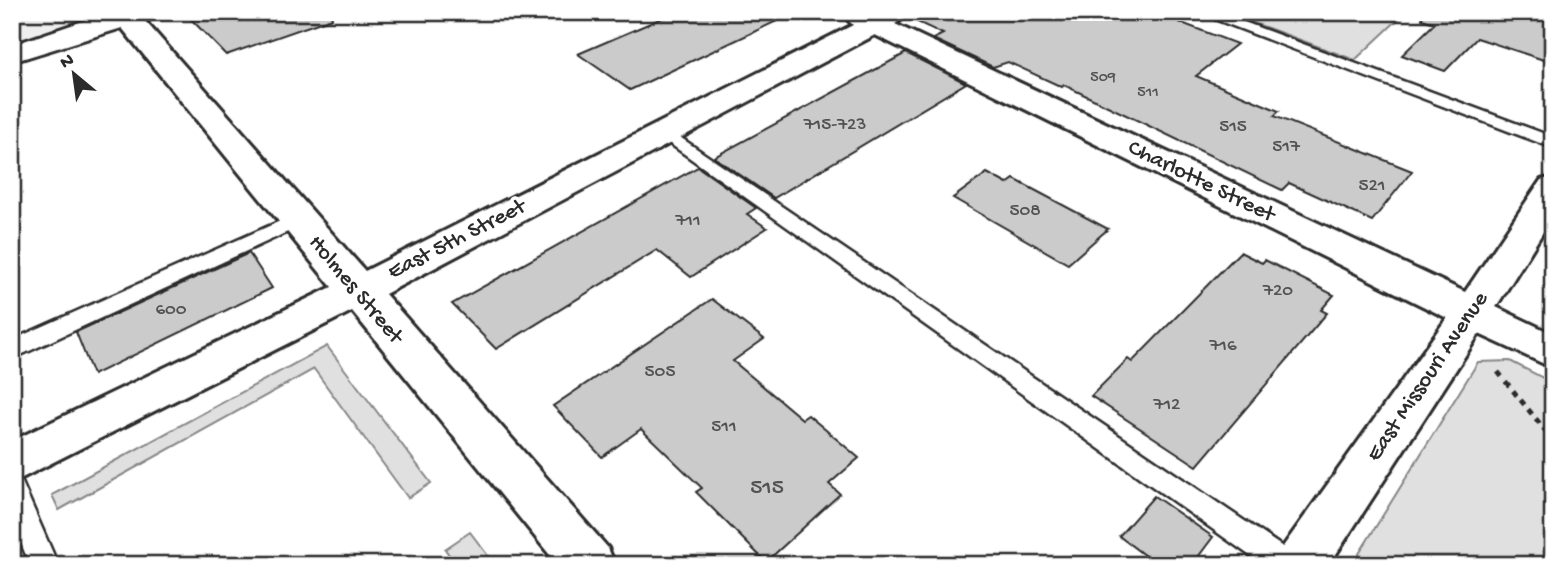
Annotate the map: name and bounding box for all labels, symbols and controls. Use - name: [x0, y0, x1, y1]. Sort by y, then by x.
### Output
- north arrow: [38, 38, 108, 108]
- text: N: [56, 49, 78, 75]
- house number: 509: [1090, 69, 1116, 88]
- house number: 511: [1137, 84, 1159, 103]
- house number: 715-723: [803, 114, 866, 137]
- house number: 515: [1219, 116, 1247, 139]
- street label: Charlotte Street: [1123, 135, 1280, 230]
- house number: 517: [1272, 136, 1301, 159]
- house number: 521: [1359, 175, 1385, 198]
- street label: East 5th Street: [384, 193, 532, 286]
- house number: 508: [1009, 200, 1041, 223]
- house number: 711: [674, 210, 701, 233]
- street label: Holmes Street: [302, 230, 409, 351]
- house number: 720: [1262, 280, 1293, 303]
- street label: East Missouri Avenue: [1361, 286, 1495, 467]
- house number: 600: [155, 299, 187, 322]
- house number: 716: [1208, 335, 1237, 358]
- house number: 505: [645, 361, 675, 384]
- house number: 712: [1153, 394, 1180, 417]
- house number: 511: [711, 416, 737, 439]
- house number: 515: [750, 475, 784, 502]

